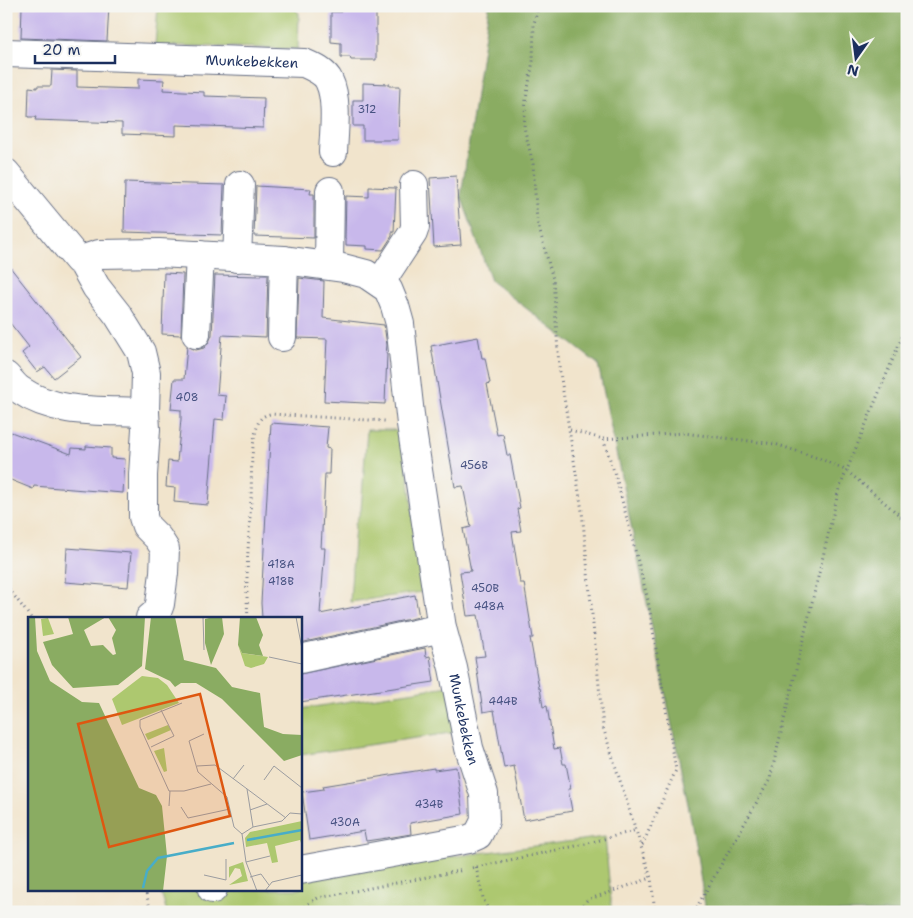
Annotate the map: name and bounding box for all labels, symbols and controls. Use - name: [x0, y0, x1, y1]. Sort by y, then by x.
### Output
- scale bar: [35, 32, 115, 64]
- north arrow: [830, 32, 880, 82]
- text: 20 m: [42, 40, 81, 60]
- street label: Munkebekken: [205, 51, 299, 72]
- text: N: [845, 61, 860, 81]
- house number: 312: [358, 102, 376, 117]
- house number: 408: [176, 390, 198, 405]
- house number: 456B: [460, 458, 489, 473]
- house number: 418A: [267, 557, 295, 572]
- house number: 418B: [268, 574, 294, 589]
- house number: 450B: [471, 581, 500, 596]
- house number: 448A: [474, 599, 504, 614]
- inset map: [28, 617, 301, 890]
- street label: Munkebekken: [445, 672, 483, 768]
- house number: 444B: [489, 694, 518, 709]
- house number: 434B: [415, 797, 444, 812]
- house number: 430A: [330, 815, 360, 830]

